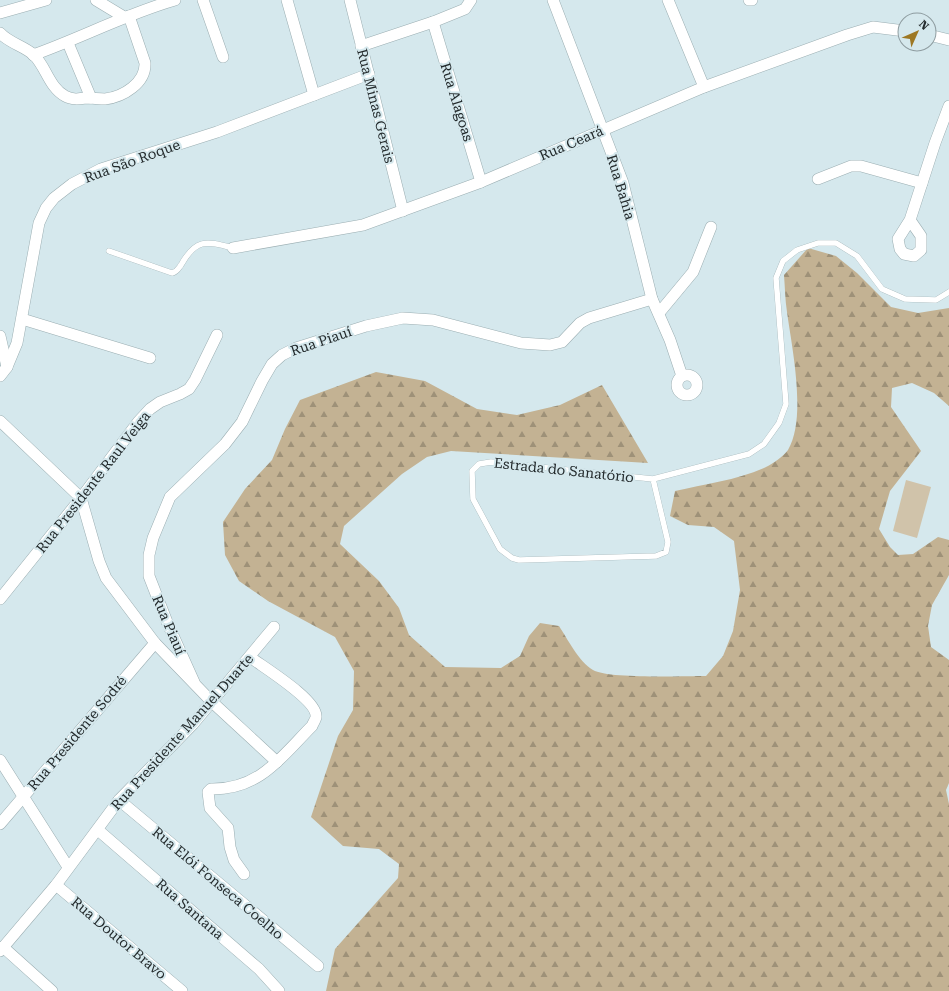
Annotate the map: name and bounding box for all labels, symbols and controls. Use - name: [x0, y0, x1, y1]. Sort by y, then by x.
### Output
- north arrow: [897, 12, 937, 52]
- text: N: [916, 18, 932, 33]
- street label: Rua Minas Gerais: [354, 47, 398, 165]
- street label: Rua Alagoas: [437, 61, 477, 144]
- street label: Rua Ceará: [537, 122, 606, 164]
- street label: Rua São Roque: [82, 136, 183, 186]
- street label: Rua Bahia: [604, 152, 639, 222]
- street label: Rua Piauí: [288, 323, 354, 359]
- street label: Rua Presidente Raul Veiga: [33, 408, 153, 556]
- street label: Estrada do Sanatório: [493, 455, 635, 485]
- street label: Rua Piauí: [149, 593, 189, 658]
- street label: Rua Presidente Manuel Duarte: [108, 650, 257, 813]
- street label: Rua Presidente Sodré: [24, 672, 130, 794]
- street label: Rua Elói Fonseca Coelho: [149, 823, 287, 943]
- street label: Rua Santana: [153, 875, 227, 943]
- street label: Rua Doutor Bravo: [68, 894, 170, 982]

